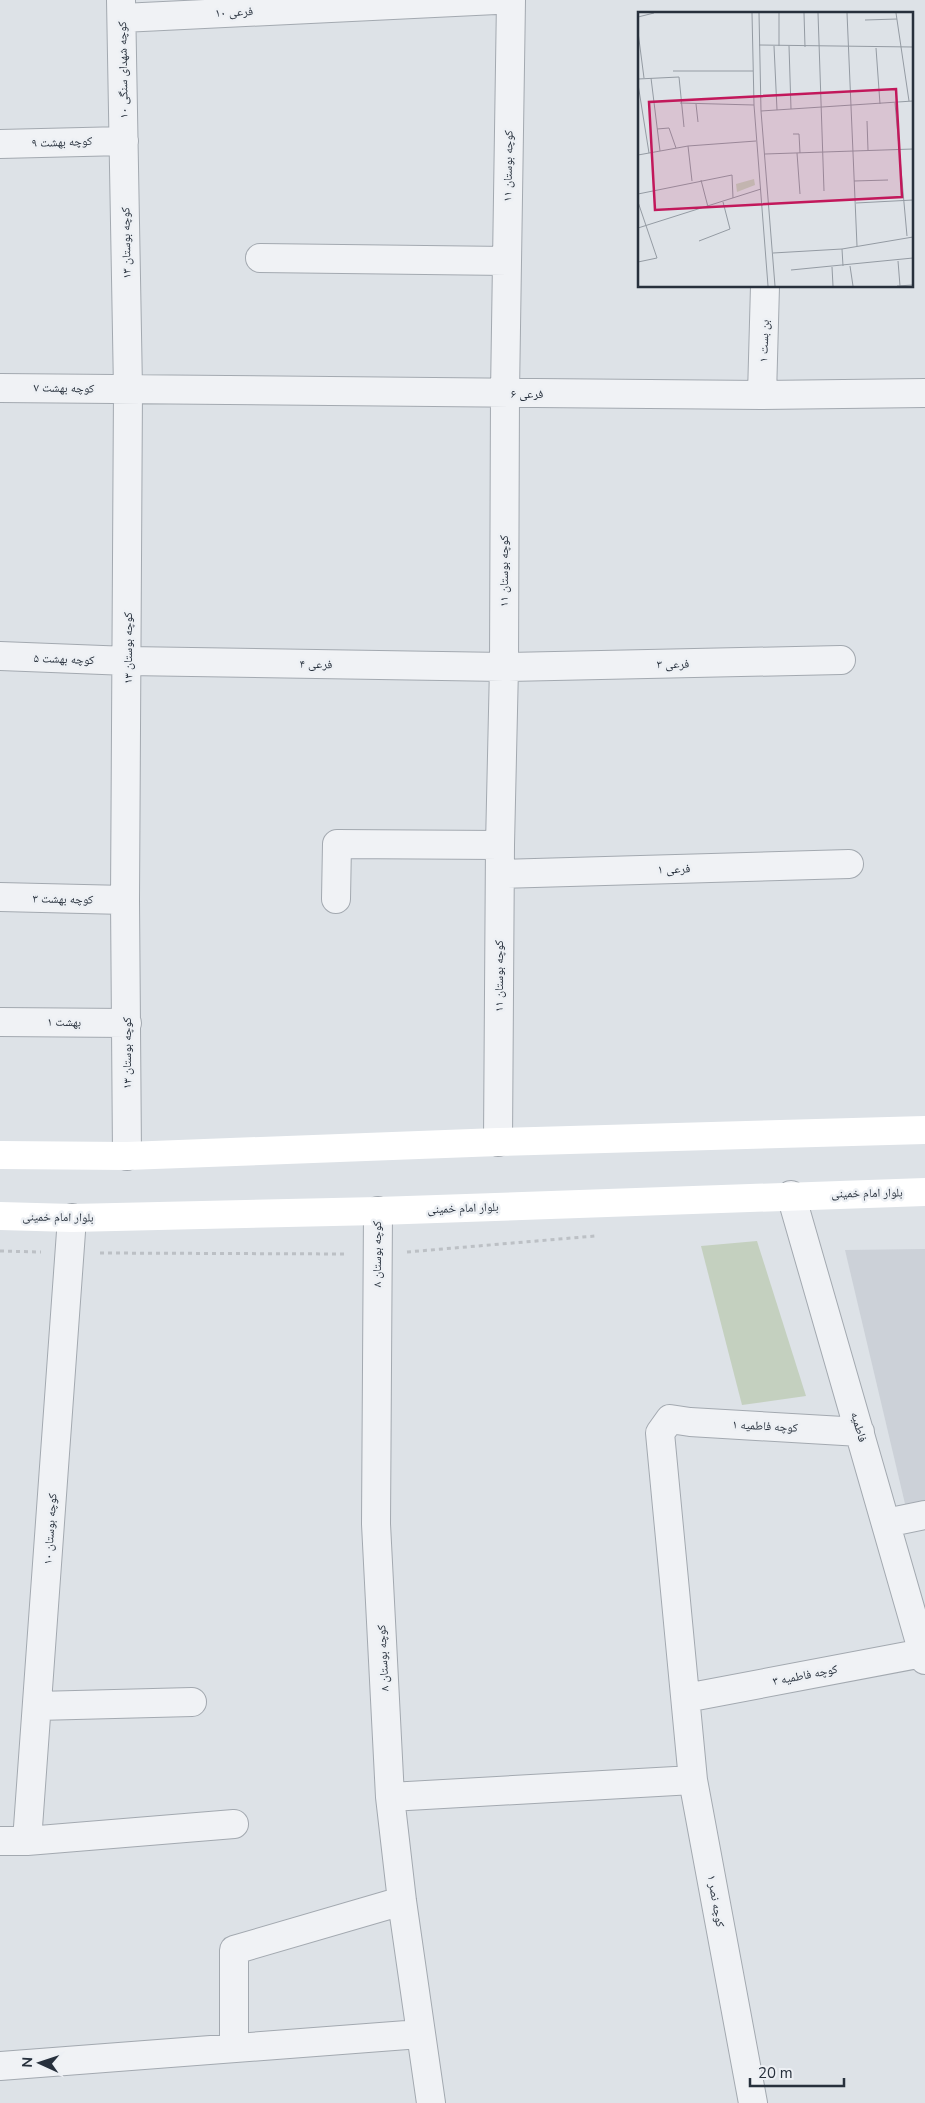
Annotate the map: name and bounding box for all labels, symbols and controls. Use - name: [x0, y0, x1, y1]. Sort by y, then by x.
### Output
- street label: فرعی ۱۰: [215, 3, 253, 21]
- inset map: [638, 12, 912, 288]
- street label: کوچه شهدای سنگی ۱۰: [114, 21, 132, 119]
- street label: کوچه بوستان ۱۱: [499, 130, 517, 202]
- street label: کوچه بهشت ۹: [31, 133, 93, 151]
- street label: کوچه بوستان ۱۳: [117, 207, 135, 279]
- street label: بن بست ۱: [755, 319, 773, 363]
- street label: کوچه بهشت ۷: [33, 379, 95, 397]
- street label: فرعی ۶: [511, 386, 543, 402]
- street label: کوچه بوستان ۱۱: [496, 535, 512, 607]
- street label: کوچه بوستان ۱۳: [120, 612, 136, 684]
- street label: کوچه بهشت ۵: [33, 650, 95, 668]
- street label: فرعی ۴: [300, 656, 332, 672]
- street label: فرعی ۳: [657, 656, 689, 672]
- street label: فرعی ۱: [657, 860, 691, 878]
- street label: کوچه بهشت ۳: [32, 890, 94, 908]
- street label: کوچه بوستان ۱۱: [491, 940, 507, 1012]
- street label: بهشت ۱: [47, 1014, 81, 1030]
- street label: کوچه بوستان ۱۳: [119, 1017, 135, 1089]
- street label: بلوار امام خمینی: [831, 1184, 903, 1202]
- street label: بلوار امام خمینی: [427, 1199, 499, 1217]
- street label: بلوار امام خمینی: [22, 1208, 94, 1226]
- street label: کوچه بوستان ۸: [369, 1221, 385, 1287]
- street label: فاطمیه: [847, 1410, 871, 1444]
- street label: کوچه فاطمیه ۱: [732, 1416, 798, 1436]
- street label: کوچه بوستان ۱۰: [40, 1493, 60, 1565]
- street label: کوچه بوستان ۸: [373, 1624, 393, 1692]
- street label: کوچه فاطمیه ۳: [771, 1661, 839, 1689]
- street label: کوچه نصر ۱: [704, 1874, 728, 1928]
- north arrow: [15, 2038, 65, 2088]
- scale bar: [750, 2056, 844, 2088]
- text: N: [18, 2057, 37, 2068]
- text: 20 m: [758, 2063, 793, 2083]

